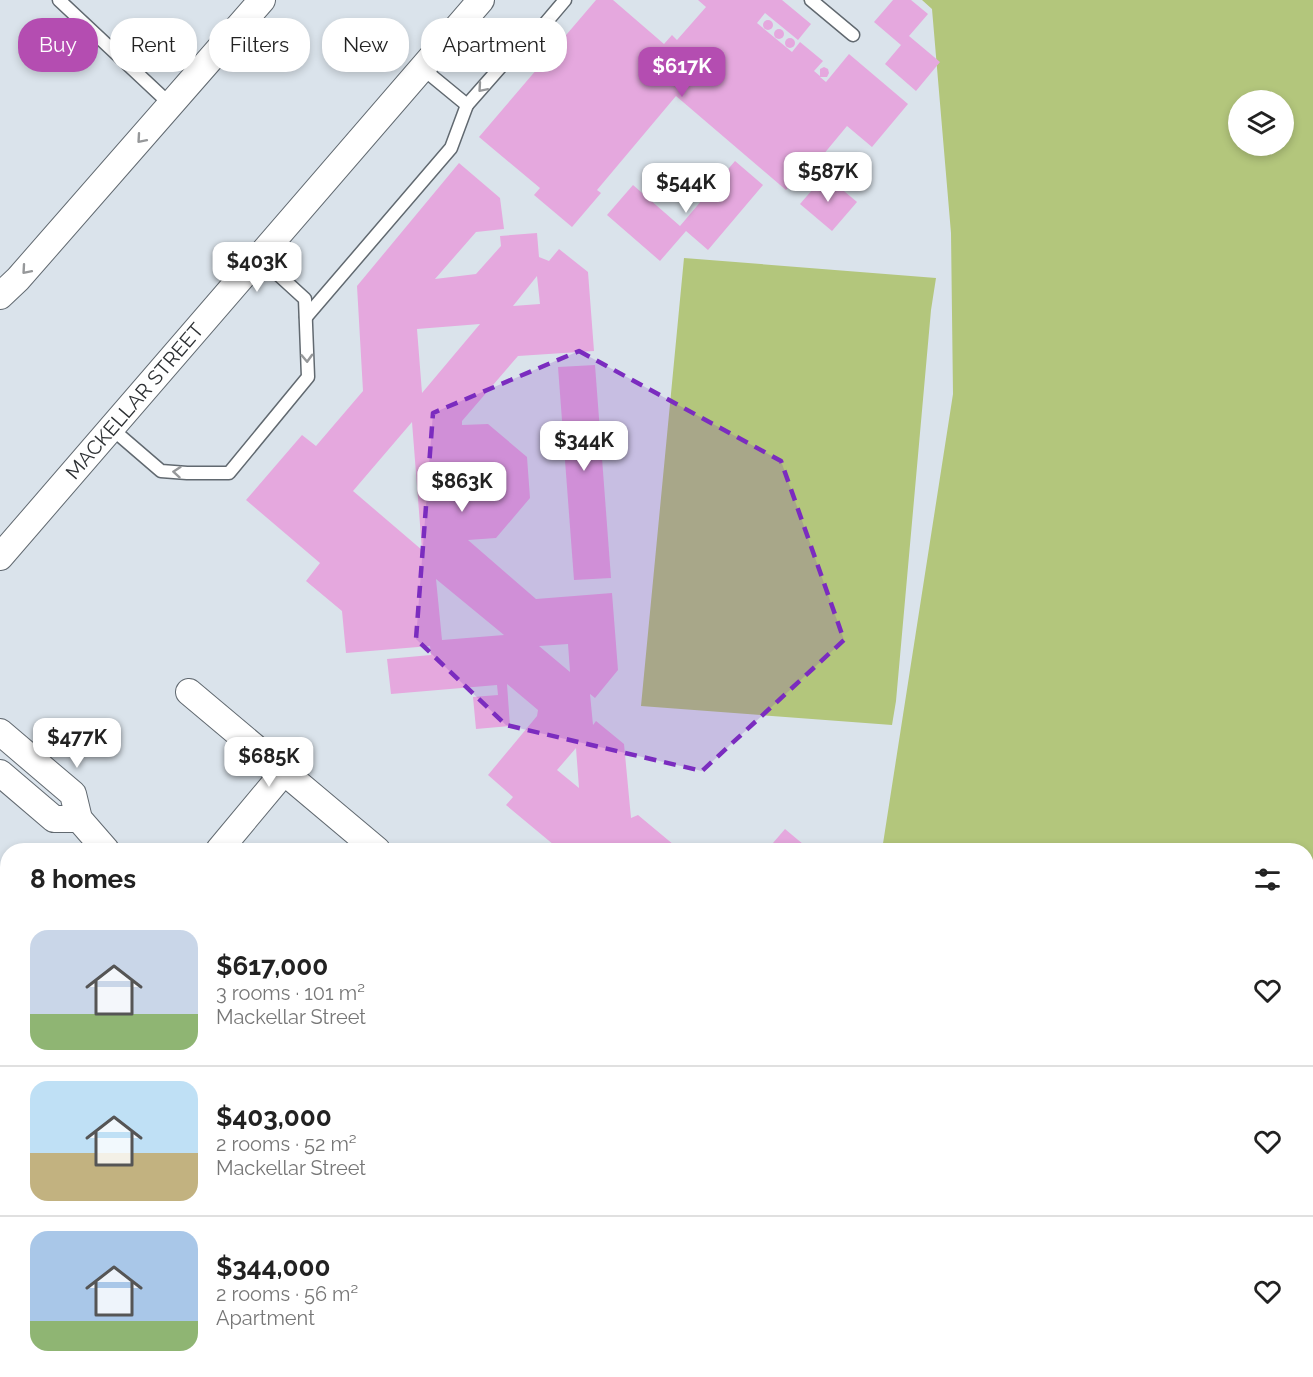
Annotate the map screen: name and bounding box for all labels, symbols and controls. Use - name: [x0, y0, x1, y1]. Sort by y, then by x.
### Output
- chip: Buy: [18, 18, 98, 72]
- chip: Rent: [110, 18, 197, 72]
- chip: Filters: [209, 18, 310, 72]
- chip: New: [322, 18, 409, 72]
- chip: Apartment: [421, 18, 567, 72]
- pin: $617K: [640, 47, 724, 98]
- text: $617K: [652, 54, 712, 78]
- one-way arrow: [478, 81, 489, 92]
- map controls: [1228, 90, 1294, 156]
- button: layers: [1228, 90, 1294, 156]
- one-way arrow: [137, 132, 148, 143]
- pin: $587K: [786, 152, 870, 203]
- text: $587K: [798, 159, 858, 183]
- pin: $544K: [644, 163, 728, 214]
- text: $544K: [656, 170, 716, 194]
- pin: $403K: [215, 242, 299, 293]
- text: $403K: [227, 249, 287, 273]
- one-way arrow: [22, 263, 33, 274]
- street label: MACKELLAR STREET: [61, 318, 209, 484]
- one-way arrow: [301, 353, 313, 362]
- pin: $344K: [542, 421, 626, 472]
- text: $344K: [554, 428, 614, 452]
- pin: $863K: [420, 462, 504, 513]
- one-way arrow: [172, 466, 181, 479]
- text: $863K: [431, 469, 493, 493]
- pin: $477K: [35, 718, 119, 769]
- text: $477K: [47, 725, 107, 749]
- pin: $685K: [227, 737, 311, 788]
- text: $685K: [238, 744, 300, 768]
- icon: filters: [1251, 863, 1284, 896]
- text: 8 homes: [30, 864, 136, 894]
- text: $617,000: [216, 951, 328, 981]
- icon: home: [78, 954, 150, 1026]
- icon: heart: [1251, 974, 1284, 1007]
- text: 3 rooms · 101 m²: [216, 981, 365, 1005]
- text: Mackellar Street: [216, 1005, 366, 1029]
- text: $403,000: [216, 1102, 332, 1132]
- icon: home: [78, 1105, 150, 1177]
- icon: heart: [1251, 1125, 1284, 1158]
- text: 2 rooms · 52 m²: [216, 1132, 357, 1156]
- text: Mackellar Street: [216, 1156, 366, 1180]
- text: $344,000: [216, 1252, 330, 1282]
- icon: home: [78, 1255, 150, 1327]
- icon: heart: [1251, 1275, 1284, 1308]
- text: 2 rooms · 56 m²: [216, 1282, 358, 1306]
- text: Apartment: [216, 1306, 315, 1330]

